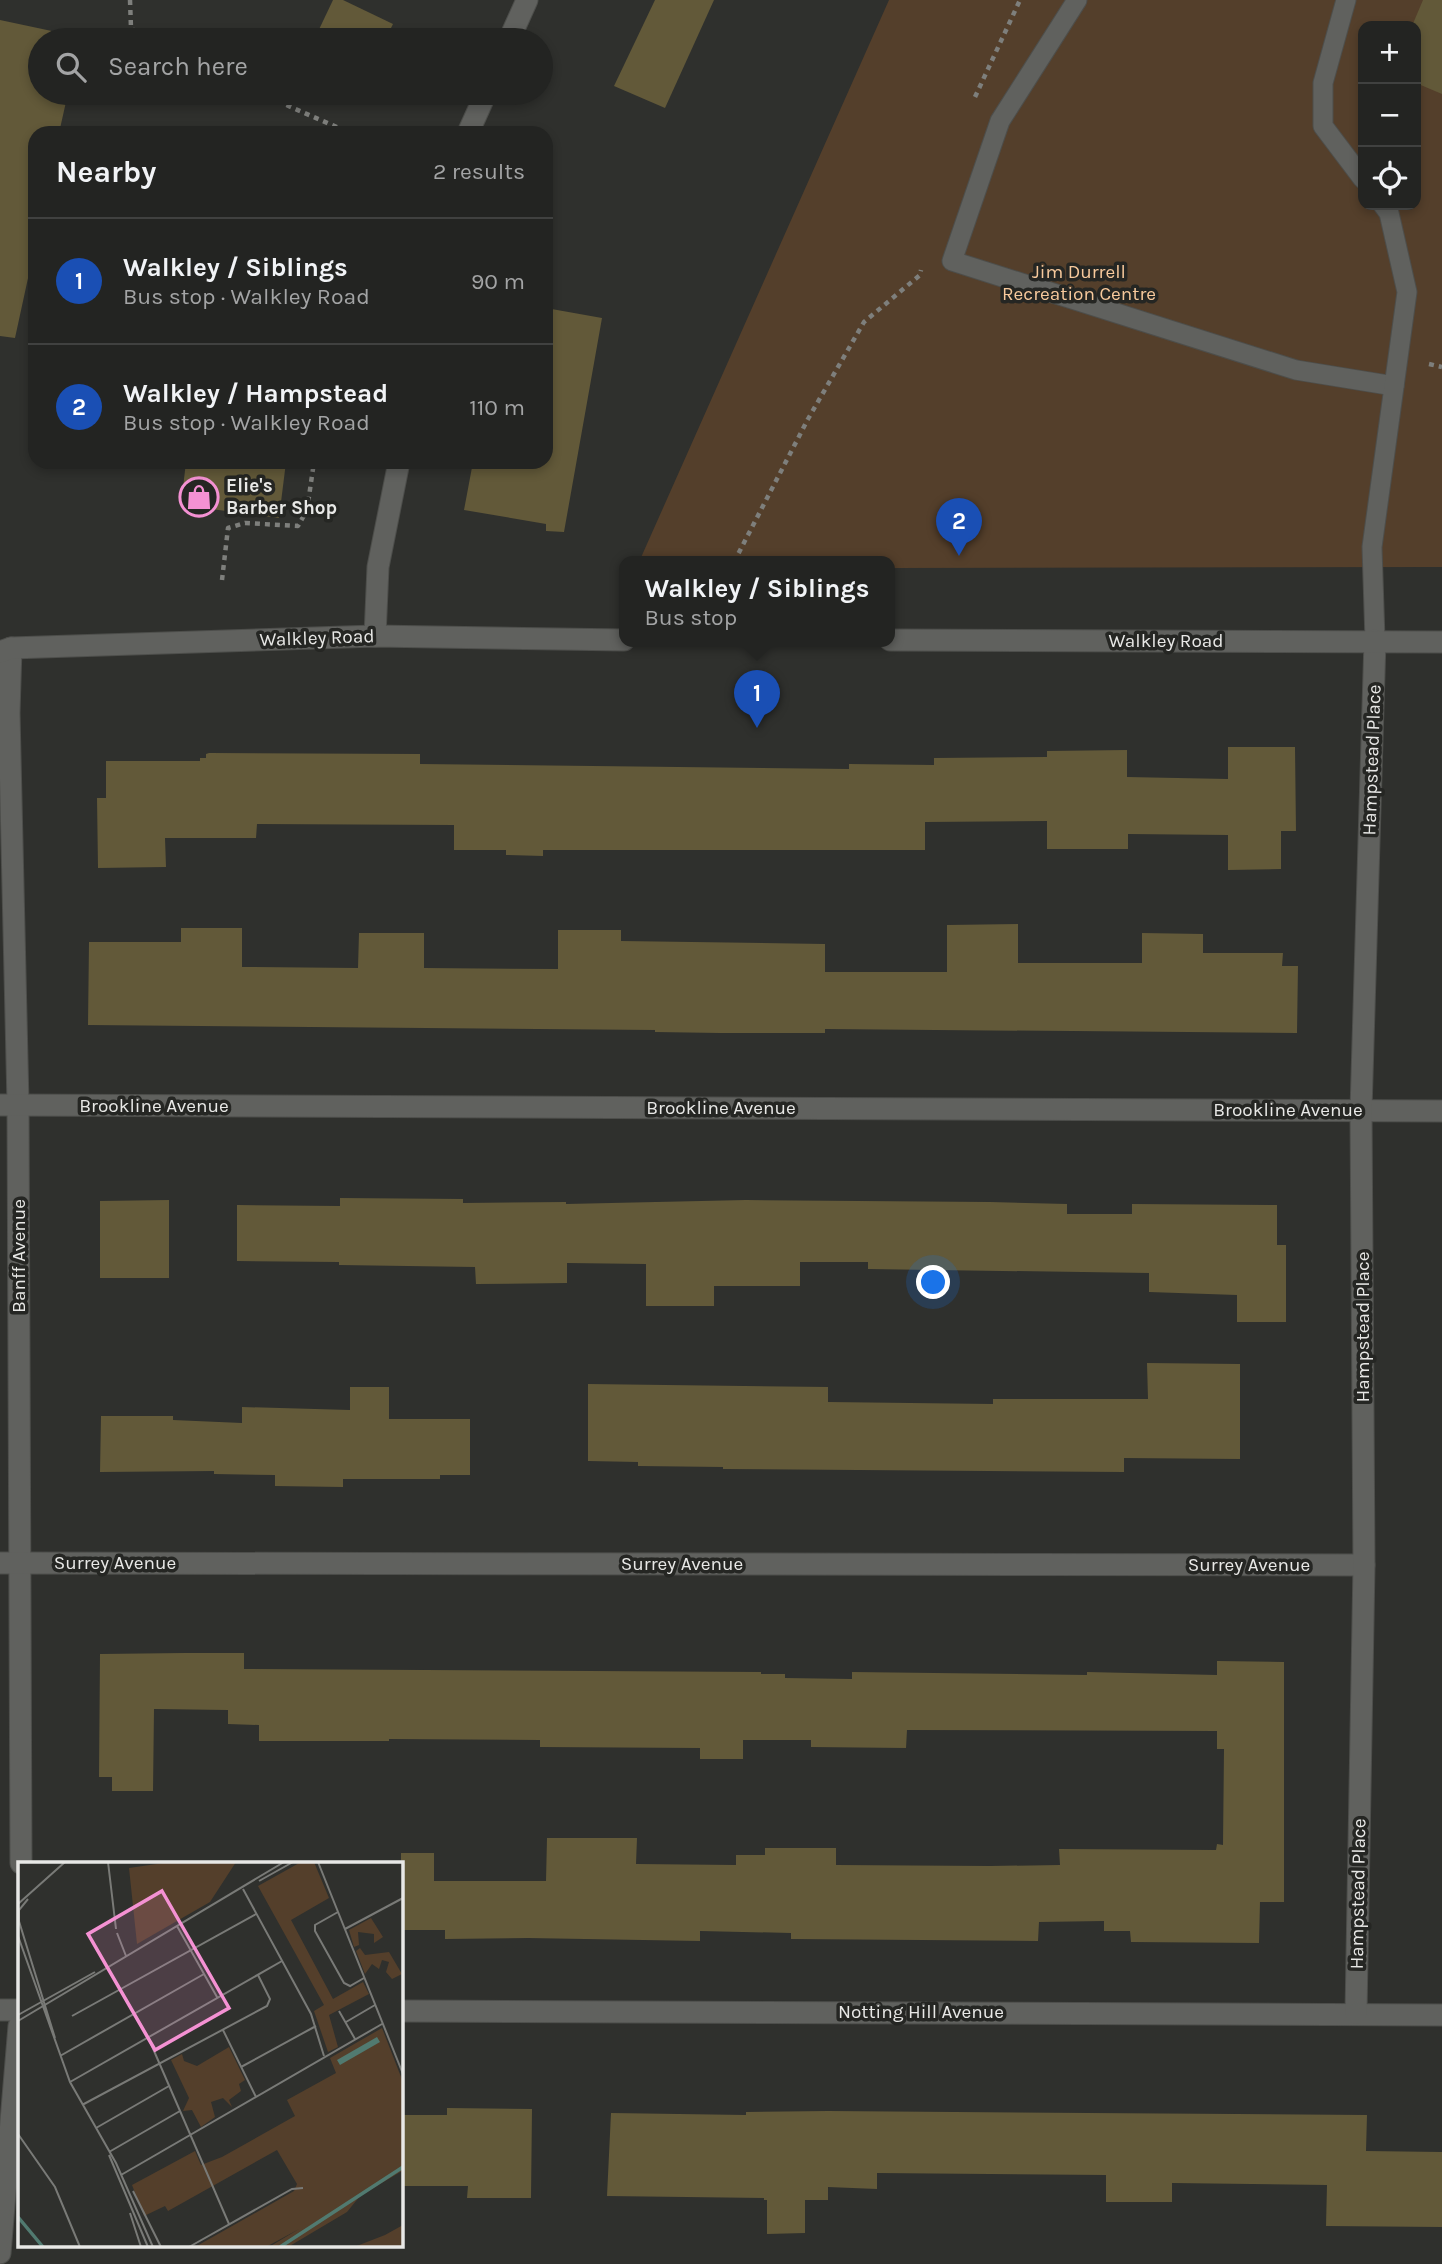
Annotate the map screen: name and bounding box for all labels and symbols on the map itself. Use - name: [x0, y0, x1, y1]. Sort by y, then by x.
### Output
- park label: Jim Durrell Recreation Centre: [1002, 261, 1156, 305]
- place label: Elie's Barber Shop: [226, 475, 337, 519]
- shop icon: Elie's Barber Shop: [178, 476, 220, 518]
- pin: 2: [936, 498, 982, 556]
- street label: Walkley Road: [259, 625, 375, 651]
- street label: Walkley Road: [1108, 630, 1224, 652]
- pin: 1: [734, 670, 780, 728]
- street label: Hampstead Place: [1358, 684, 1386, 836]
- street label: Brookline Avenue: [79, 1095, 229, 1117]
- street label: Brookline Avenue: [646, 1097, 796, 1119]
- street label: Brookline Avenue: [1213, 1099, 1363, 1121]
- street label: Banff Avenue: [8, 1199, 30, 1313]
- street label: Hampstead Place: [1352, 1251, 1374, 1403]
- your location: [916, 1265, 950, 1299]
- street label: Surrey Avenue: [54, 1552, 176, 1574]
- street label: Surrey Avenue: [621, 1553, 743, 1575]
- street label: Surrey Avenue: [1188, 1554, 1310, 1576]
- street label: Hampstead Place: [1346, 1818, 1370, 1970]
- inset map: [18, 1862, 402, 2246]
- street label: Notting Hill Avenue: [838, 2001, 1004, 2023]

